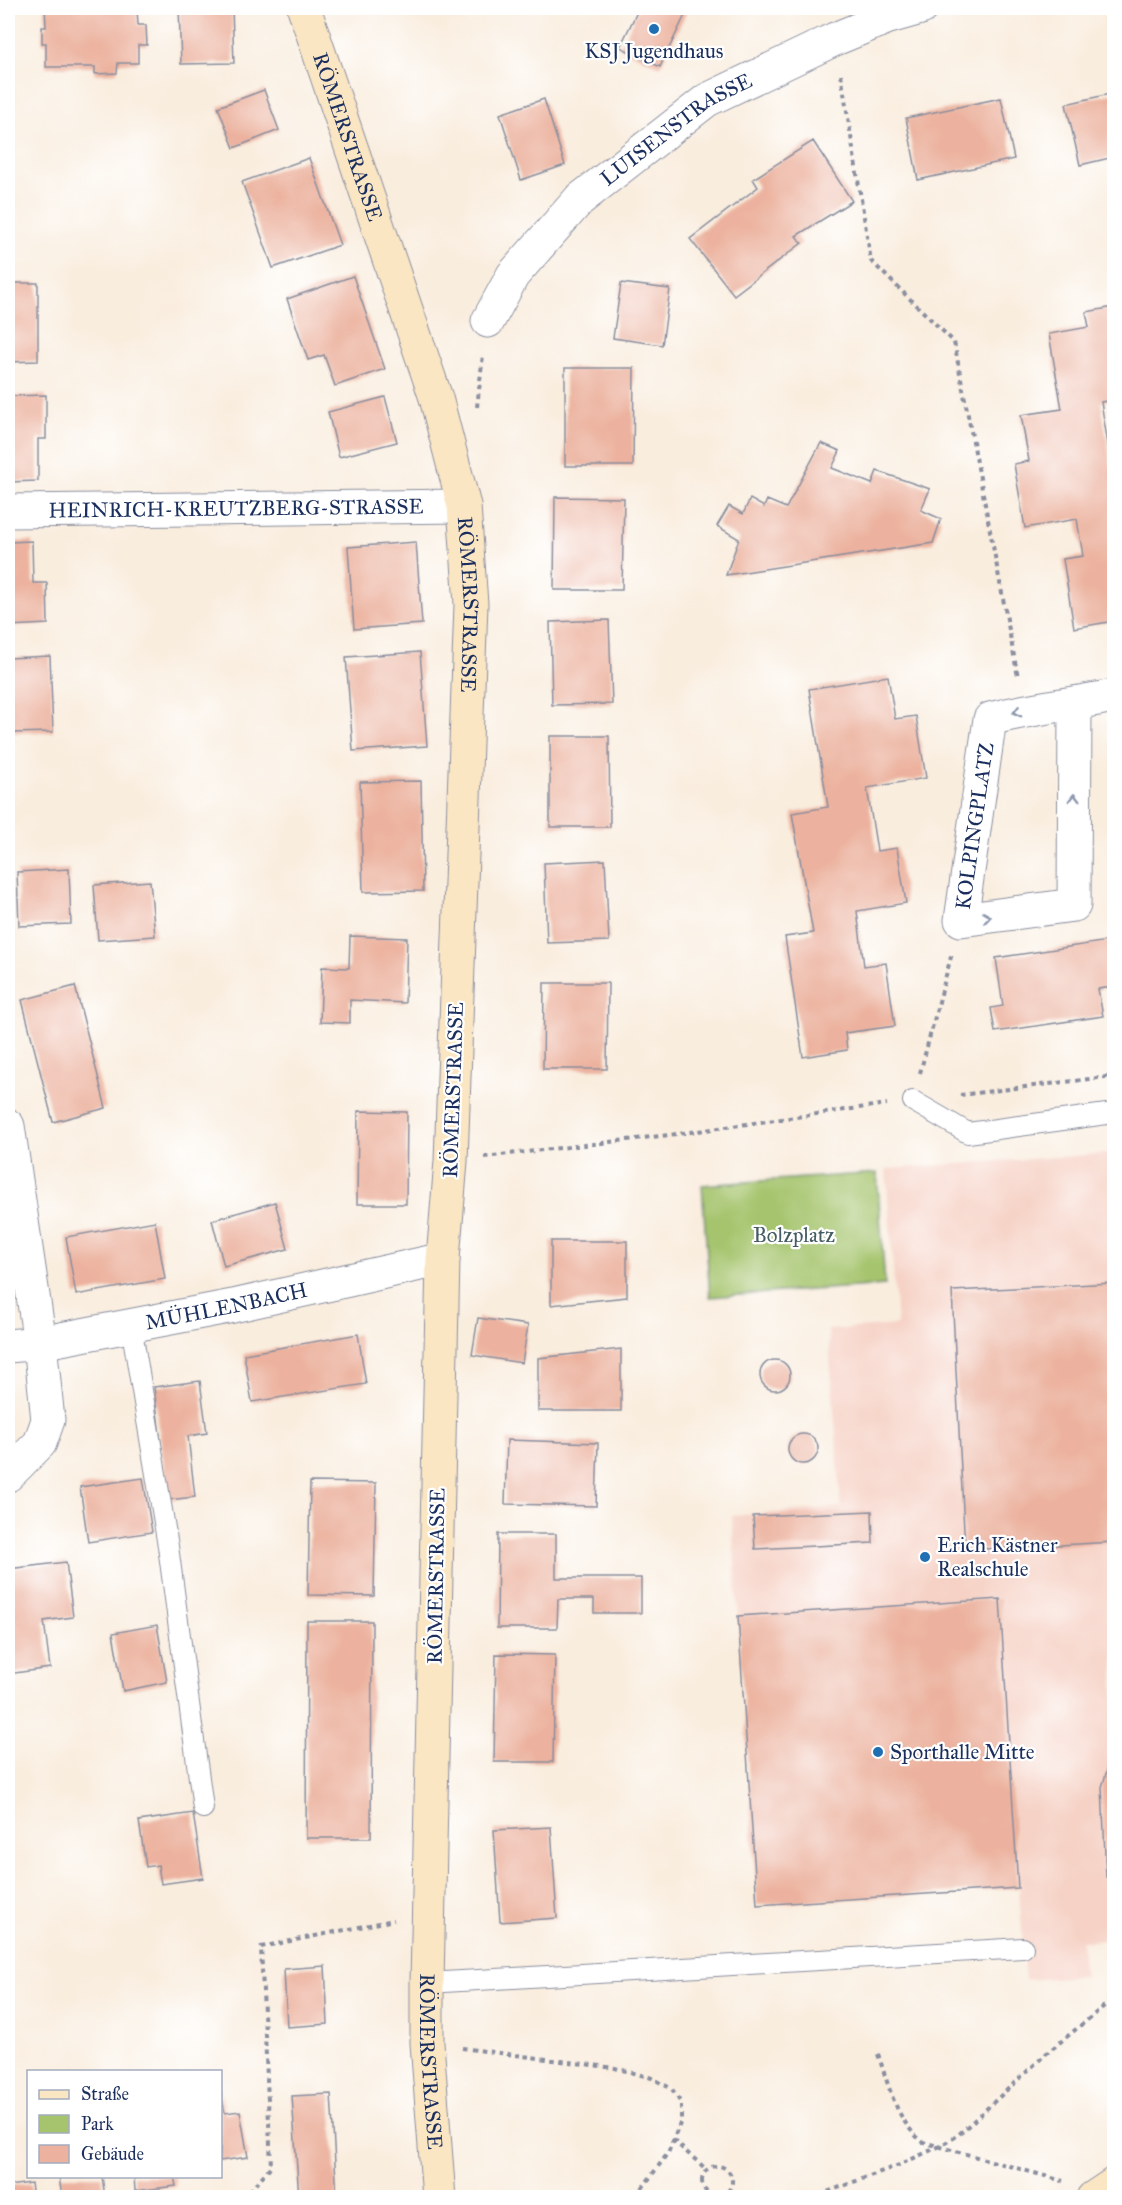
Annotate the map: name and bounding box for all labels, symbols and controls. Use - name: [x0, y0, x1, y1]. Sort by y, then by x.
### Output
- marker: KSJ Jugendhaus: [647, 22, 661, 36]
- place label: KSJ Jugendhaus: [584, 38, 724, 64]
- street label: RÖMERSTRASSE: [307, 49, 388, 224]
- street label: LUISENSTRASSE: [595, 67, 756, 191]
- street label: HEINRICH-KREUTZBERG-STRASSE: [48, 493, 424, 524]
- street label: RÖMERSTRASSE: [452, 516, 484, 693]
- one-way arrow: [1012, 705, 1022, 718]
- street label: KOLPINGPLATZ: [950, 741, 999, 911]
- one-way arrow: [1068, 793, 1081, 802]
- one-way arrow: [982, 911, 992, 923]
- street label: RÖMERSTRASSE: [437, 1002, 469, 1178]
- park label: Bolzplatz: [753, 1222, 835, 1248]
- street label: MÜHLENBACH: [143, 1277, 310, 1336]
- street label: RÖMERSTRASSE: [421, 1488, 451, 1664]
- place label: Erich Kästner Realschule: [937, 1532, 1058, 1582]
- marker: Erich Kästner Realschule: [918, 1550, 932, 1564]
- place label: Sporthalle Mitte: [890, 1739, 1035, 1765]
- marker: Sporthalle Mitte: [871, 1745, 885, 1759]
- street label: RÖMERSTRASSE: [414, 1973, 448, 2150]
- legend: [27, 2070, 222, 2178]
- text: Straße: [81, 2083, 129, 2105]
- text: Park: [81, 2113, 114, 2135]
- text: Gebäude: [81, 2143, 144, 2165]

